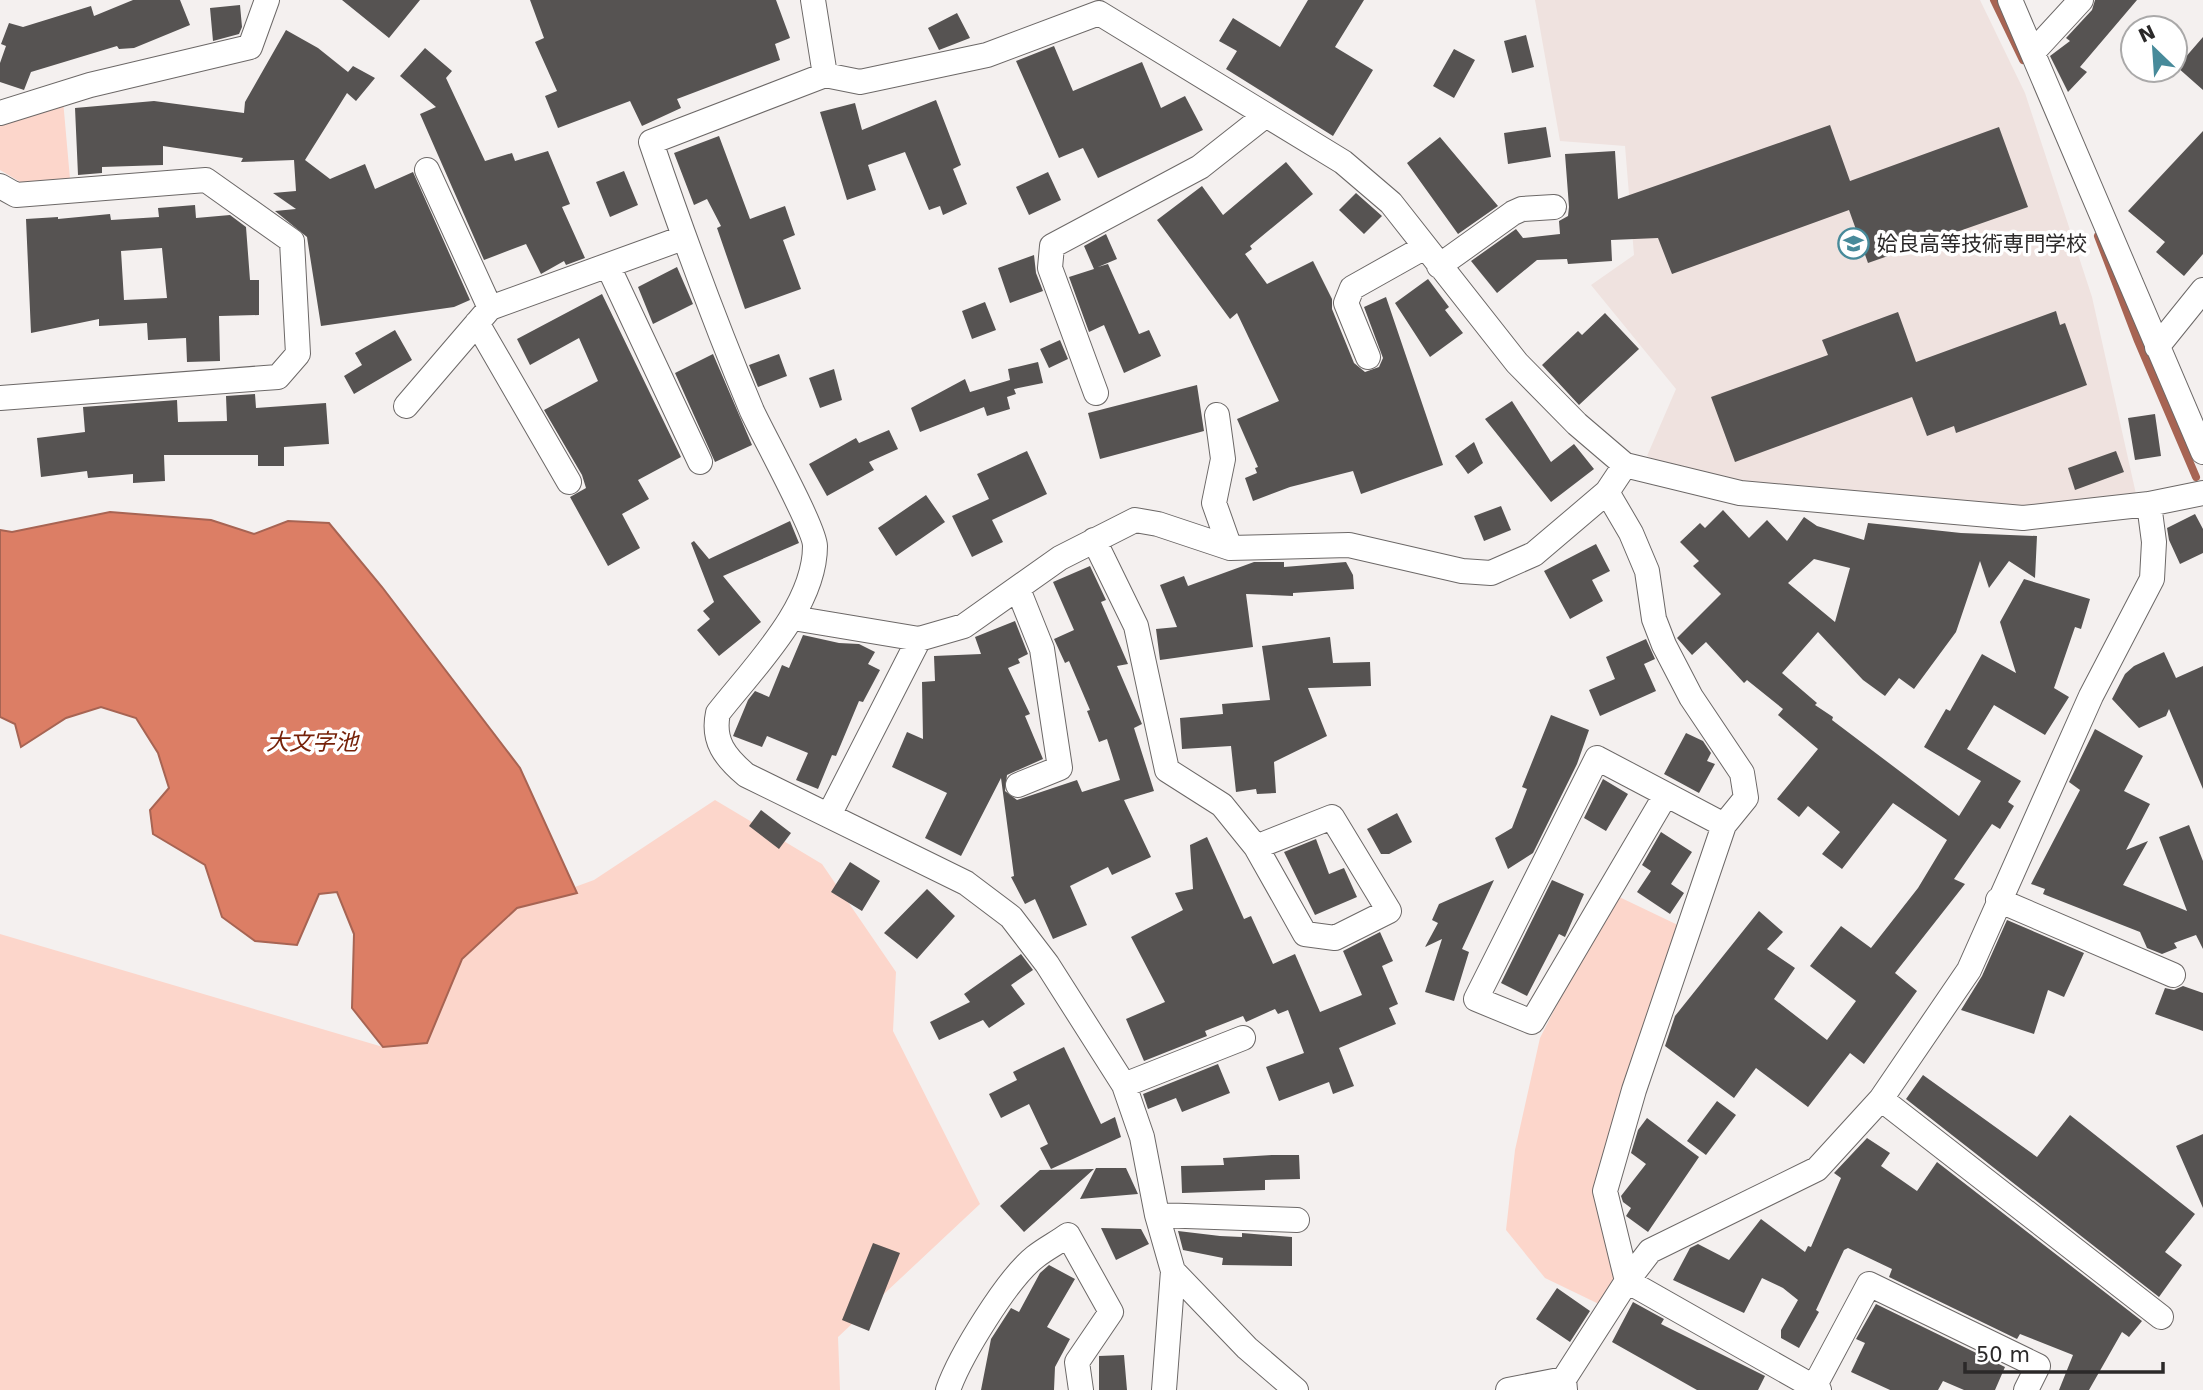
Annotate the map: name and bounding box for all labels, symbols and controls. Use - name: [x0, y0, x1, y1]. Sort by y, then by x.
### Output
- north arrow: [2119, 14, 2189, 84]
- text: N: [2135, 20, 2159, 47]
- school or university icon: 姶良高等技術専門学校: [1837, 227, 1871, 261]
- place label: 姶良高等技術専門学校: [1877, 232, 2087, 256]
- water label: 大文字池: [266, 729, 360, 755]
- scale bar: [1965, 1330, 2163, 1374]
- text: 50 m: [1976, 1343, 2030, 1367]

